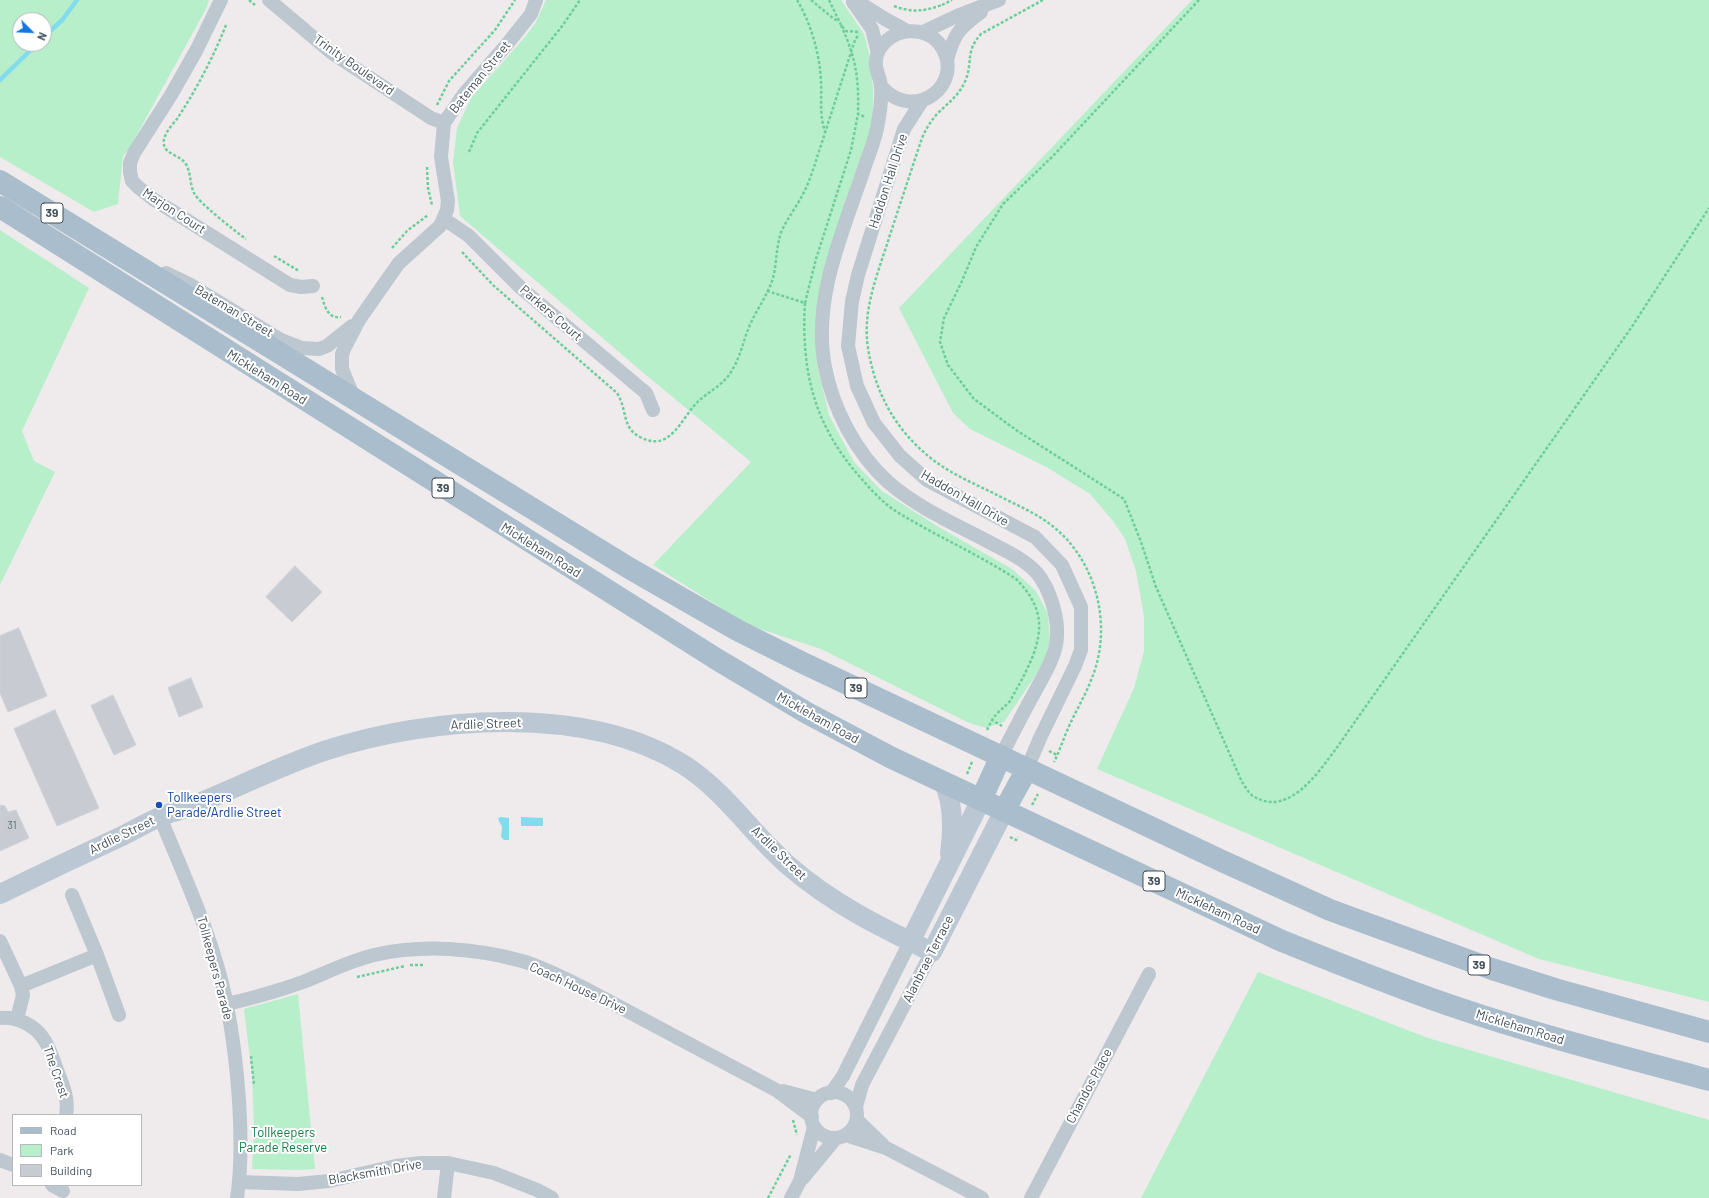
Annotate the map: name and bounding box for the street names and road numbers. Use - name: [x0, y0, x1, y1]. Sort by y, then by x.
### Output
- street label: Trinity Boulevard: [311, 31, 397, 99]
- street label: Bateman Street: [446, 38, 514, 116]
- street label: Haddon Hall Drive: [865, 132, 911, 230]
- street label: Marjon Court: [140, 185, 208, 237]
- road number: 39: [41, 203, 63, 223]
- street label: Bateman Street: [192, 281, 276, 341]
- street label: Parkers Court: [517, 282, 585, 344]
- street label: Mickleham Road: [224, 346, 310, 408]
- street label: Haddon Hall Drive: [918, 467, 1012, 529]
- road number: 39: [432, 478, 454, 498]
- street label: Mickleham Road: [498, 519, 584, 581]
- road number: 39: [845, 678, 867, 698]
- street label: Mickleham Road: [774, 689, 862, 747]
- street label: Ardlie Street: [450, 715, 522, 733]
- street label: Ardlie Street: [87, 812, 157, 858]
- street label: Ardlie Street: [748, 823, 810, 883]
- road number: 39: [1143, 871, 1165, 891]
- street label: Mickleham Road: [1173, 885, 1263, 937]
- street label: Alanbrae Terrace: [899, 913, 957, 1005]
- street label: Tollkeepers Parade: [194, 914, 236, 1022]
- road number: 39: [1468, 955, 1490, 975]
- street label: Coach House Drive: [527, 959, 629, 1017]
- street label: Mickleham Road: [1474, 1006, 1566, 1048]
- street label: The Crest: [40, 1044, 72, 1100]
- street label: Chandos Place: [1063, 1046, 1115, 1126]
- street label: Blacksmith Drive: [327, 1156, 423, 1188]

